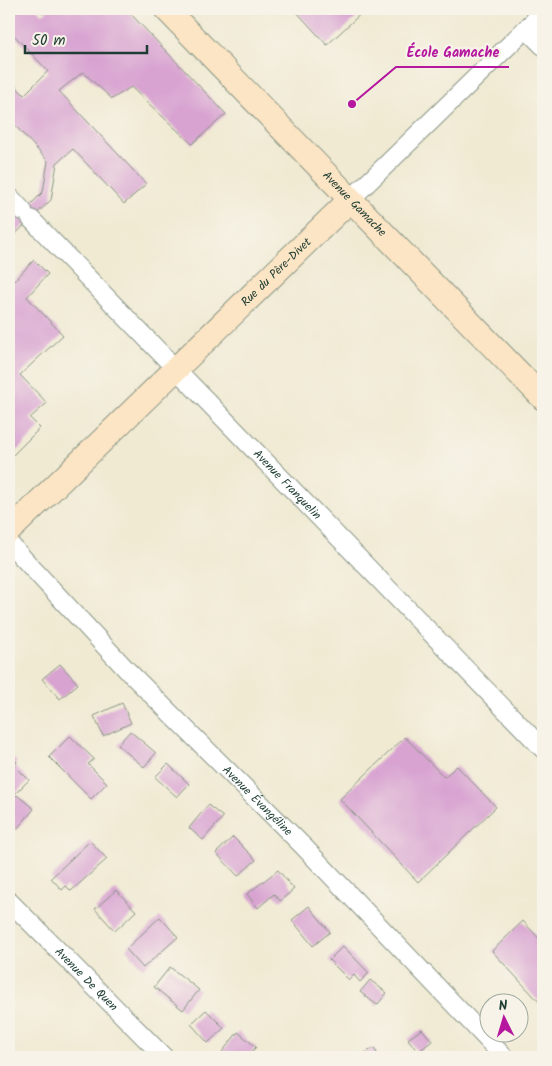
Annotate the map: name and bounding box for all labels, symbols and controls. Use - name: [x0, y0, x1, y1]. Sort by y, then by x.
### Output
- scale bar: [25, 22, 148, 54]
- text: 50 m: [32, 29, 66, 53]
- callout: École Gamache: [396, 38, 509, 67]
- text: École Gamache: [407, 42, 499, 64]
- street label: Avenue Gamache: [318, 167, 391, 242]
- street label: Rue du Père-Divet: [237, 233, 316, 311]
- street label: Avenue Franquelin: [248, 445, 326, 524]
- street label: Avenue Évangéline: [218, 761, 297, 841]
- street label: Avenue De Quen: [50, 943, 122, 1016]
- north arrow: [480, 994, 530, 1044]
- text: N: [498, 995, 508, 1017]

